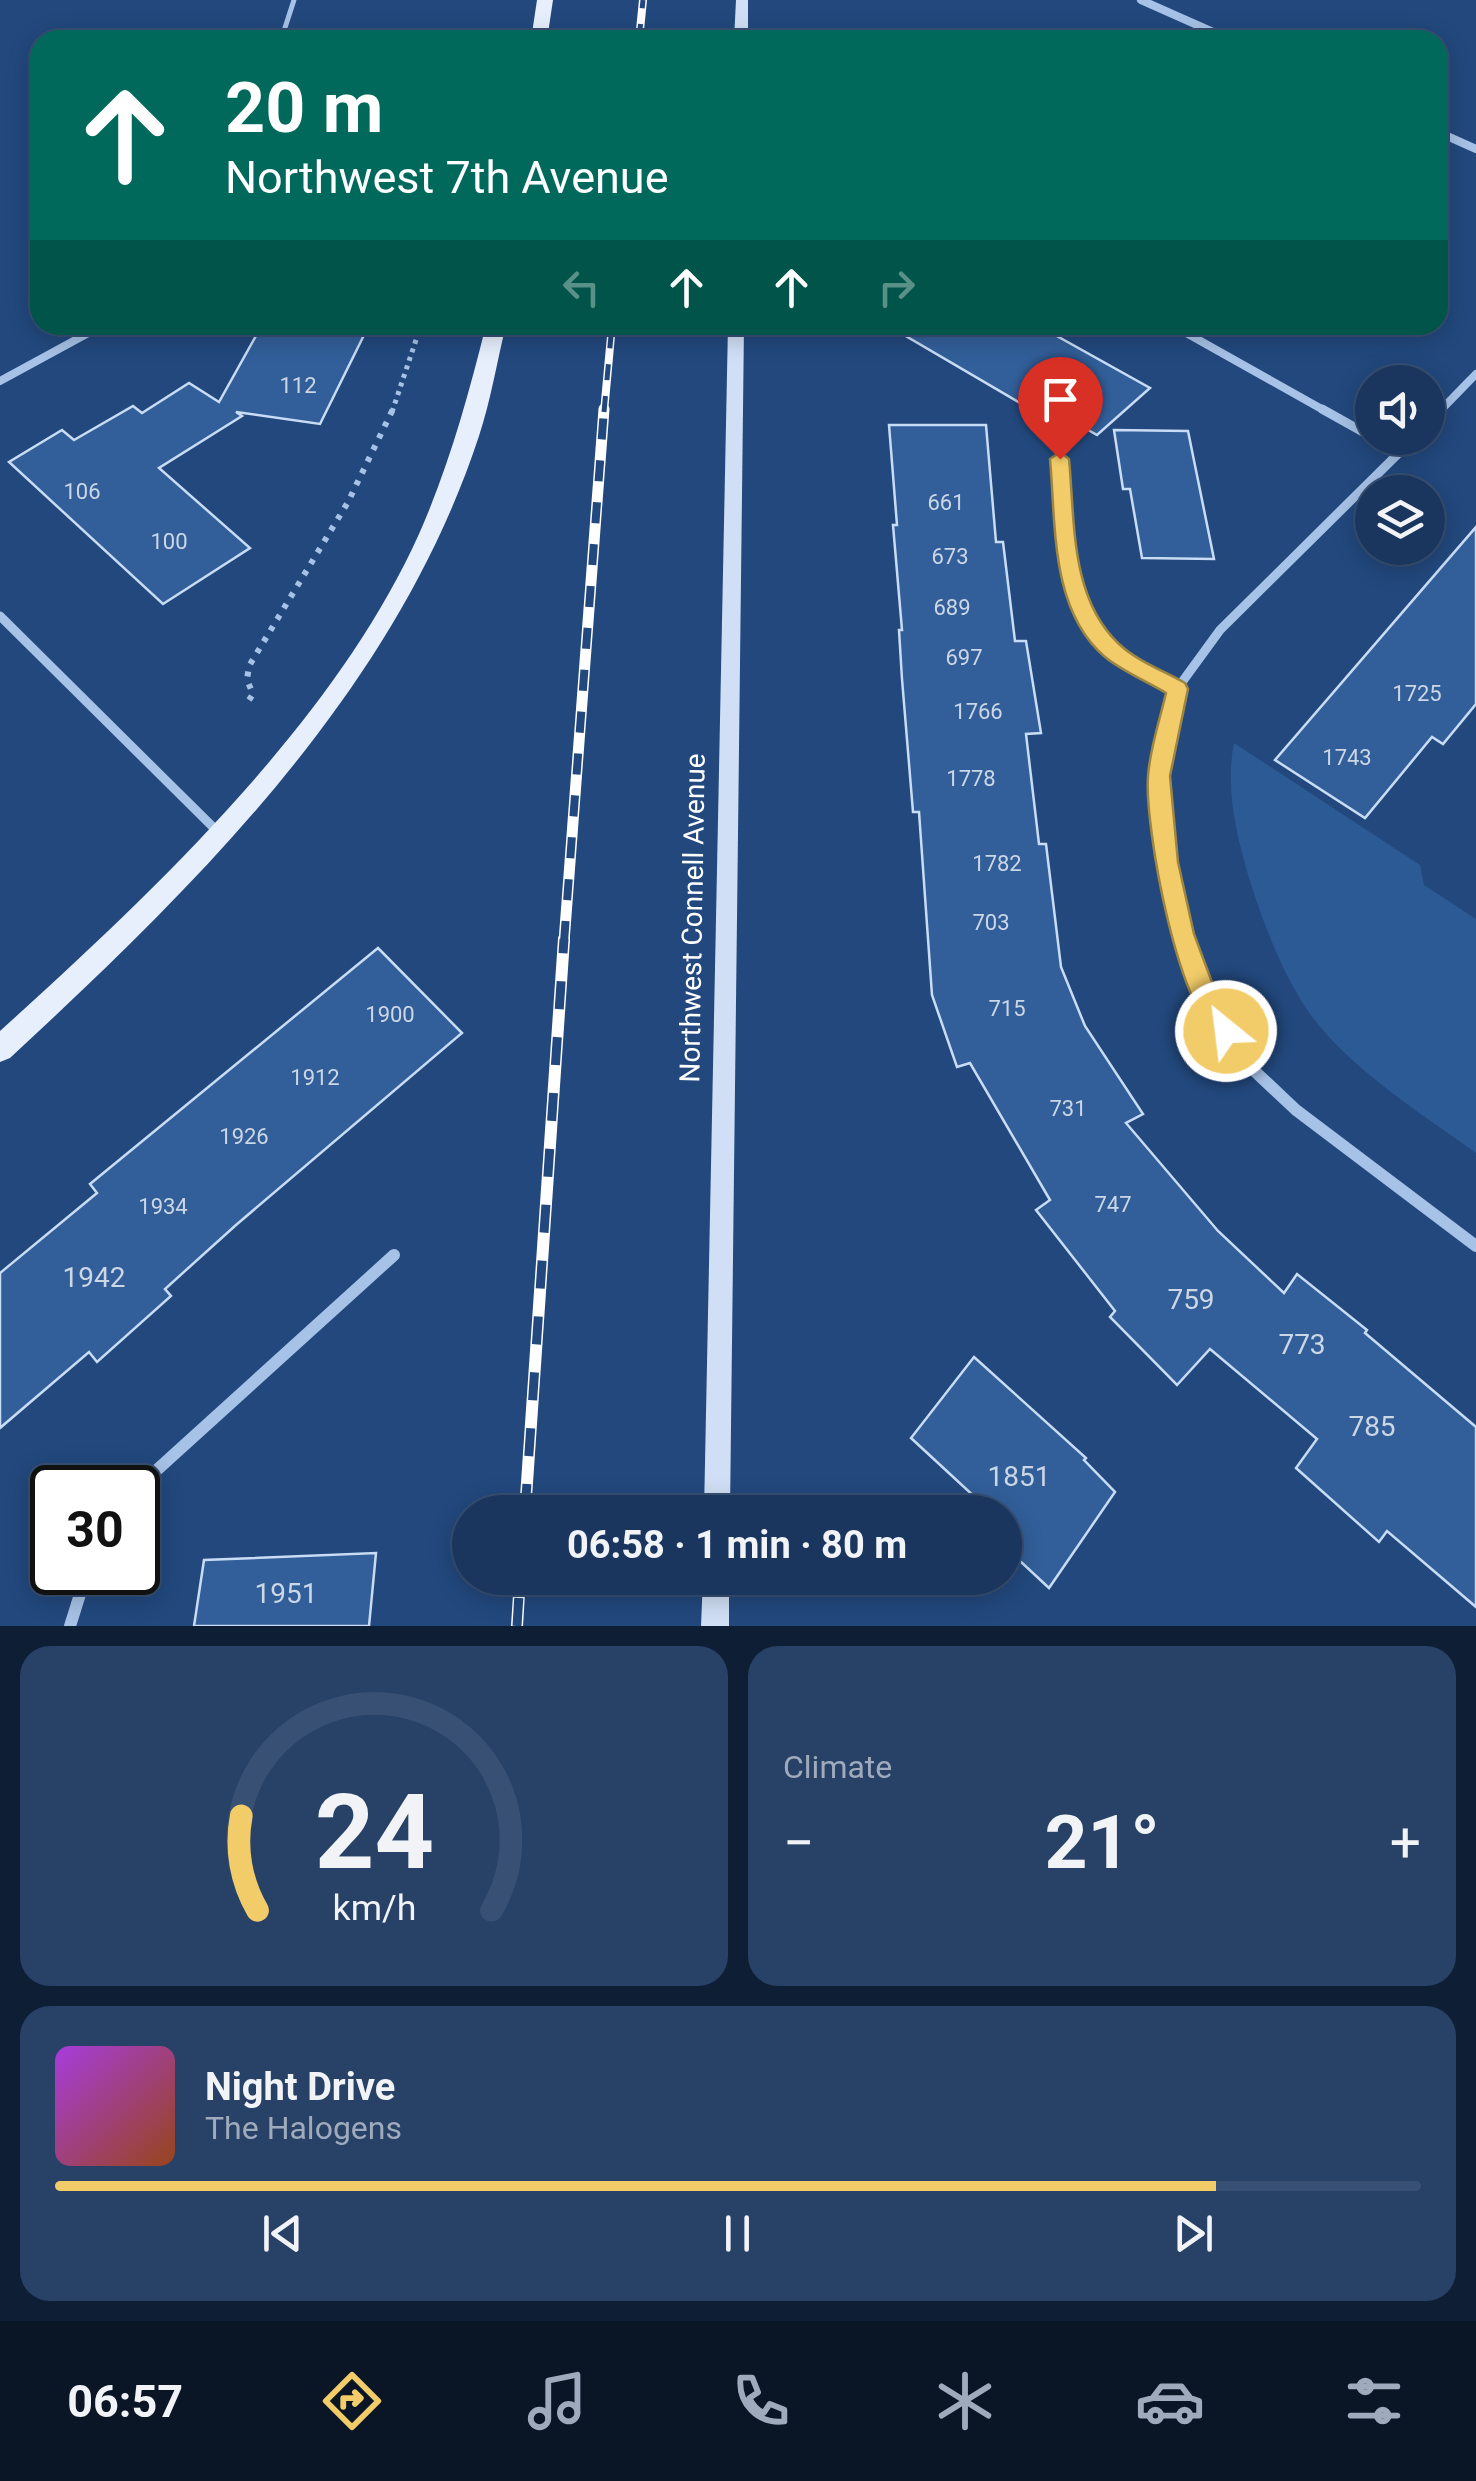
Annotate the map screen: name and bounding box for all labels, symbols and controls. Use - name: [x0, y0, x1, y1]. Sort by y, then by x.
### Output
- text: 20 m: [225, 67, 383, 149]
- icon: ahead: [60, 70, 190, 200]
- text: Northwest 7th Avenue: [225, 151, 669, 204]
- icon: left: [554, 260, 609, 315]
- icon: ahead: [659, 260, 714, 315]
- icon: ahead: [764, 260, 819, 315]
- icon: right: [869, 260, 924, 315]
- pin: [1018, 357, 1103, 460]
- map controls: [1355, 365, 1445, 565]
- button: sound: [1355, 365, 1445, 455]
- icon: arrive: [1033, 372, 1088, 427]
- house number: 112: [279, 373, 317, 398]
- button: layers: [1355, 475, 1445, 565]
- house number: 106: [63, 479, 101, 504]
- house number: 661: [927, 490, 965, 515]
- house number: 100: [150, 529, 188, 554]
- house number: 673: [931, 544, 969, 569]
- house number: 689: [933, 595, 971, 620]
- house number: 697: [945, 645, 983, 670]
- house number: 1725: [1392, 681, 1442, 706]
- house number: 1766: [953, 699, 1003, 724]
- house number: 1743: [1322, 745, 1372, 770]
- street label: Northwest Connell Avenue: [673, 753, 712, 1083]
- house number: 1778: [946, 766, 996, 791]
- house number: 1782: [972, 851, 1022, 876]
- house number: 703: [972, 910, 1010, 935]
- position arrow: [1174, 979, 1278, 1083]
- house number: 715: [988, 996, 1026, 1021]
- house number: 1900: [365, 1002, 415, 1027]
- house number: 1912: [290, 1065, 340, 1090]
- house number: 731: [1049, 1096, 1087, 1121]
- house number: 1926: [219, 1124, 269, 1149]
- house number: 747: [1094, 1192, 1132, 1217]
- house number: 1934: [138, 1194, 188, 1219]
- house number: 1942: [63, 1261, 125, 1294]
- house number: 759: [1167, 1283, 1215, 1316]
- house number: 773: [1278, 1328, 1326, 1361]
- house number: 785: [1348, 1410, 1396, 1443]
- house number: 1851: [988, 1460, 1050, 1493]
- speed limit sign: 30: [30, 1465, 160, 1595]
- text: 06:58 · 1 min · 80 m: [567, 1523, 907, 1567]
- house number: 1951: [255, 1577, 317, 1610]
- text: Climate: [783, 1748, 892, 1786]
- text: 24: [314, 1772, 434, 1893]
- text: 21°: [1044, 1798, 1160, 1886]
- text: −: [783, 1811, 814, 1875]
- text: +: [1390, 1811, 1421, 1875]
- text: km/h: [332, 1887, 416, 1929]
- text: Night Drive: [205, 2065, 395, 2109]
- text: The Halogens: [205, 2109, 402, 2147]
- icon: previous: [255, 2206, 310, 2261]
- icon: pause: [710, 2206, 765, 2261]
- icon: next: [1166, 2206, 1221, 2261]
- icon: directions: [317, 2366, 387, 2436]
- icon: music: [522, 2366, 592, 2436]
- icon: phone: [726, 2366, 796, 2436]
- icon: climate: [930, 2366, 1000, 2436]
- icon: car: [1135, 2366, 1205, 2436]
- icon: filters: [1339, 2366, 1409, 2436]
- text: 06:57: [67, 2375, 183, 2428]

